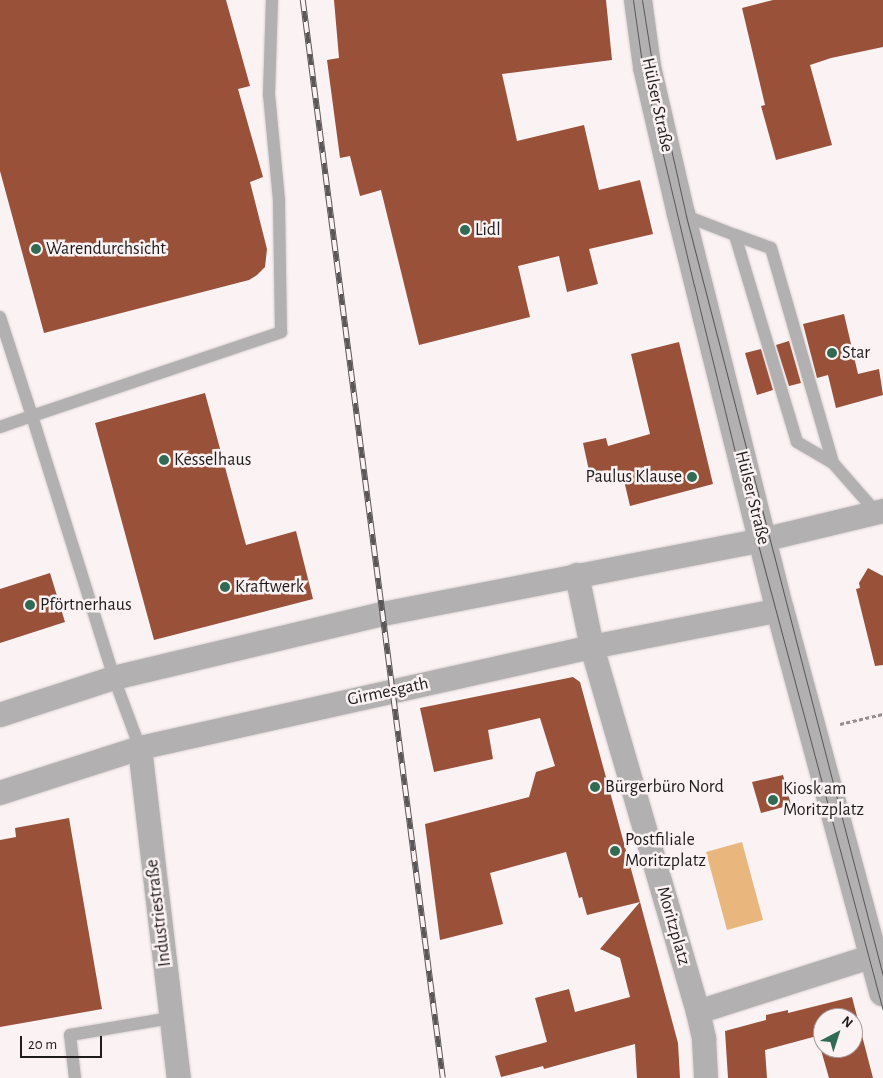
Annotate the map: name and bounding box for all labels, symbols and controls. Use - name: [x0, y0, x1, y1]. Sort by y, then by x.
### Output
- street label: Hülser Straße: [636, 56, 678, 154]
- place label: Lidl: [475, 219, 501, 241]
- marker: Lidl: [459, 224, 471, 236]
- place label: Warendurchsicht: [46, 238, 166, 260]
- marker: Warendurchsicht: [30, 243, 42, 255]
- place label: Star: [842, 342, 870, 364]
- marker: Star: [826, 347, 838, 359]
- place label: Kesselhaus: [174, 449, 251, 471]
- street label: Hülser Straße: [730, 449, 774, 547]
- marker: Kesselhaus: [158, 454, 170, 466]
- place label: Paulus Klause: [586, 466, 682, 488]
- marker: Paulus Klause: [686, 471, 698, 483]
- place label: Kraftwerk: [235, 576, 304, 598]
- marker: Kraftwerk: [219, 581, 231, 593]
- place label: Pförtnerhaus: [40, 594, 132, 616]
- marker: Pförtnerhaus: [24, 599, 36, 611]
- street label: Girmesgath: [346, 673, 430, 711]
- place label: Bürgerbüro Nord: [605, 776, 724, 798]
- place label: Kiosk am Moritzplatz: [783, 779, 864, 822]
- marker: Bürgerbüro Nord: [589, 781, 601, 793]
- marker: Kiosk am Moritzplatz: [767, 794, 779, 806]
- place label: Postfiliale Moritzplatz: [625, 830, 706, 872]
- marker: Postfiliale Moritzplatz: [609, 845, 621, 857]
- street label: Industriestraße: [142, 858, 176, 968]
- street label: Moritzplatz: [651, 884, 695, 968]
- north arrow: [813, 1008, 863, 1058]
- text: N: [839, 1014, 855, 1031]
- scale bar: [22, 1026, 105, 1058]
- text: 20 m: [28, 1037, 57, 1052]

